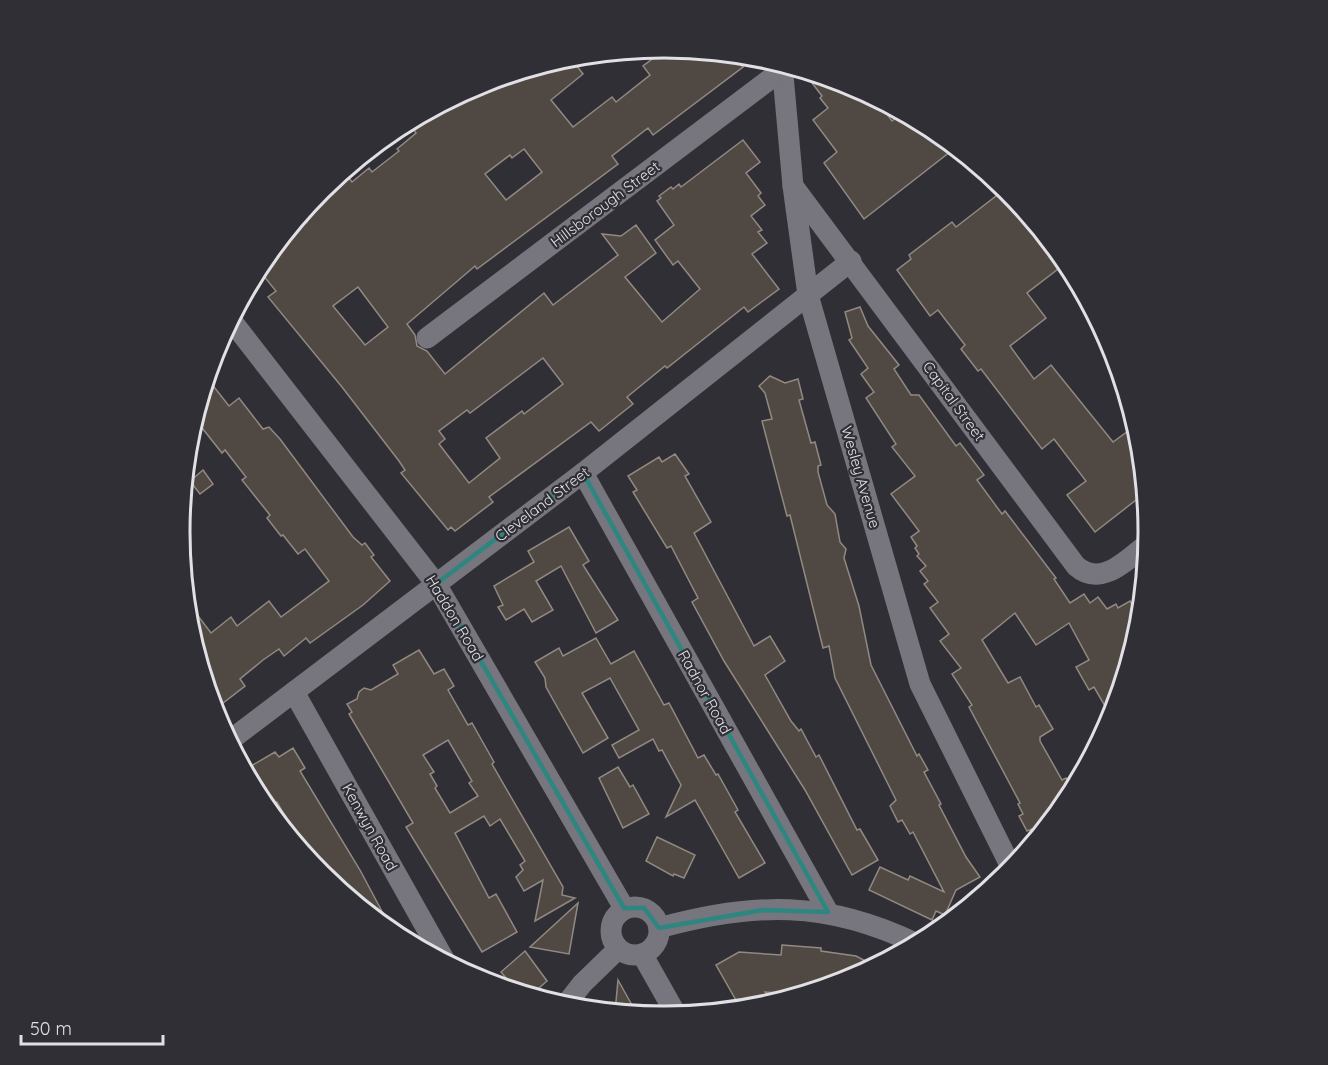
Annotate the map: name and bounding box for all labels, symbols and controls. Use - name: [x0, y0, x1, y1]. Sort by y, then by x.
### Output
- street label: Hillsborough Street: [547, 157, 663, 251]
- street label: Capital Street: [919, 357, 989, 445]
- street label: Wesley Avenue: [837, 424, 885, 530]
- street label: Cleveland Street: [491, 462, 593, 546]
- street label: Haddon Road: [422, 571, 488, 665]
- street label: Radnor Road: [674, 647, 736, 737]
- street label: Kenwyn Road: [338, 780, 402, 874]
- scale bar: [21, 1008, 164, 1046]
- text: 50 m: [30, 1017, 72, 1040]

